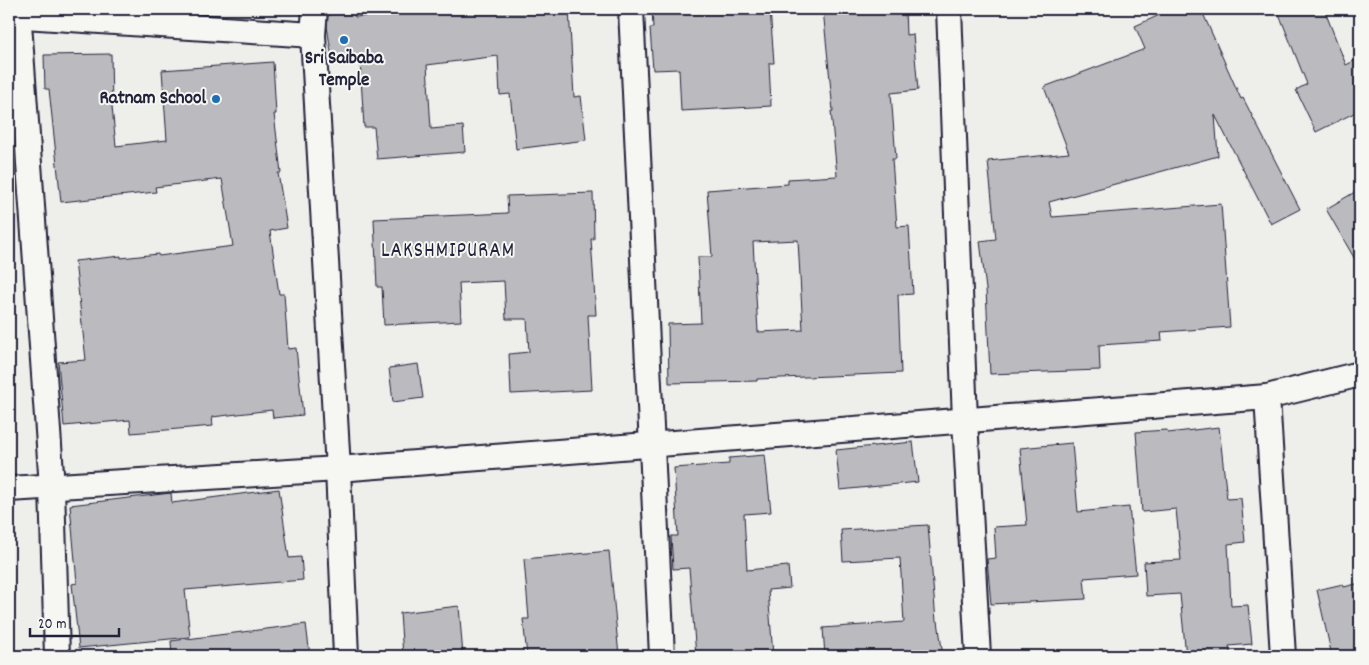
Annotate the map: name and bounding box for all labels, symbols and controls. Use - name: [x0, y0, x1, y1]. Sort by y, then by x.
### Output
- marker: Sri Saibaba Temple: [338, 34, 350, 46]
- place label: Sri Saibaba Temple: [305, 46, 384, 95]
- place label: Ratnam School: [100, 86, 206, 113]
- marker: Ratnam School: [210, 93, 222, 105]
- district label: LAKSHMIPURAM: [381, 237, 515, 267]
- scale bar: [30, 605, 119, 637]
- text: 20 m: [38, 614, 66, 636]

